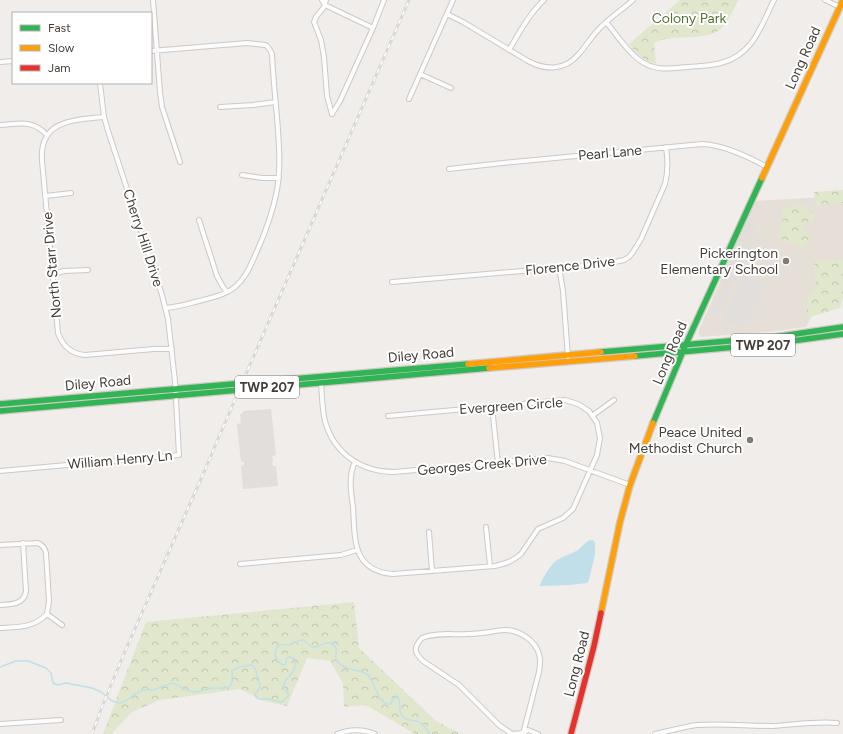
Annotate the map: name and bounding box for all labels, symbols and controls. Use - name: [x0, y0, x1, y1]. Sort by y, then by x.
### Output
- park label: Colony Park: [652, 10, 726, 27]
- legend: [12, 12, 152, 84]
- text: Fast: [48, 21, 71, 35]
- street label: Long Road: [782, 24, 824, 92]
- text: Slow: [48, 41, 75, 55]
- text: Jam: [48, 61, 71, 75]
- street label: Pearl Lane: [577, 142, 643, 164]
- street label: Cherry Hill Drive: [119, 187, 167, 289]
- street label: North Starr Drive: [39, 211, 65, 319]
- place label: Pickerington Elementary School: [660, 245, 778, 278]
- street label: Florence Drive: [524, 253, 616, 279]
- marker: Pickerington Elementary School: [781, 256, 791, 266]
- street label: Long Road: [649, 319, 691, 387]
- road number: TWP 207: [731, 334, 795, 356]
- street label: Diley Road: [387, 344, 455, 366]
- street label: Diley Road: [64, 372, 132, 394]
- road number: TWP 207: [235, 376, 299, 398]
- street label: Evergreen Circle: [459, 394, 564, 418]
- place label: Peace United Methodist Church: [629, 424, 742, 457]
- marker: Peace United Methodist Church: [745, 435, 755, 445]
- street label: William Henry Ln: [67, 447, 173, 473]
- street label: Georges Creek Drive: [417, 451, 548, 479]
- street label: Long Road: [561, 629, 593, 699]

